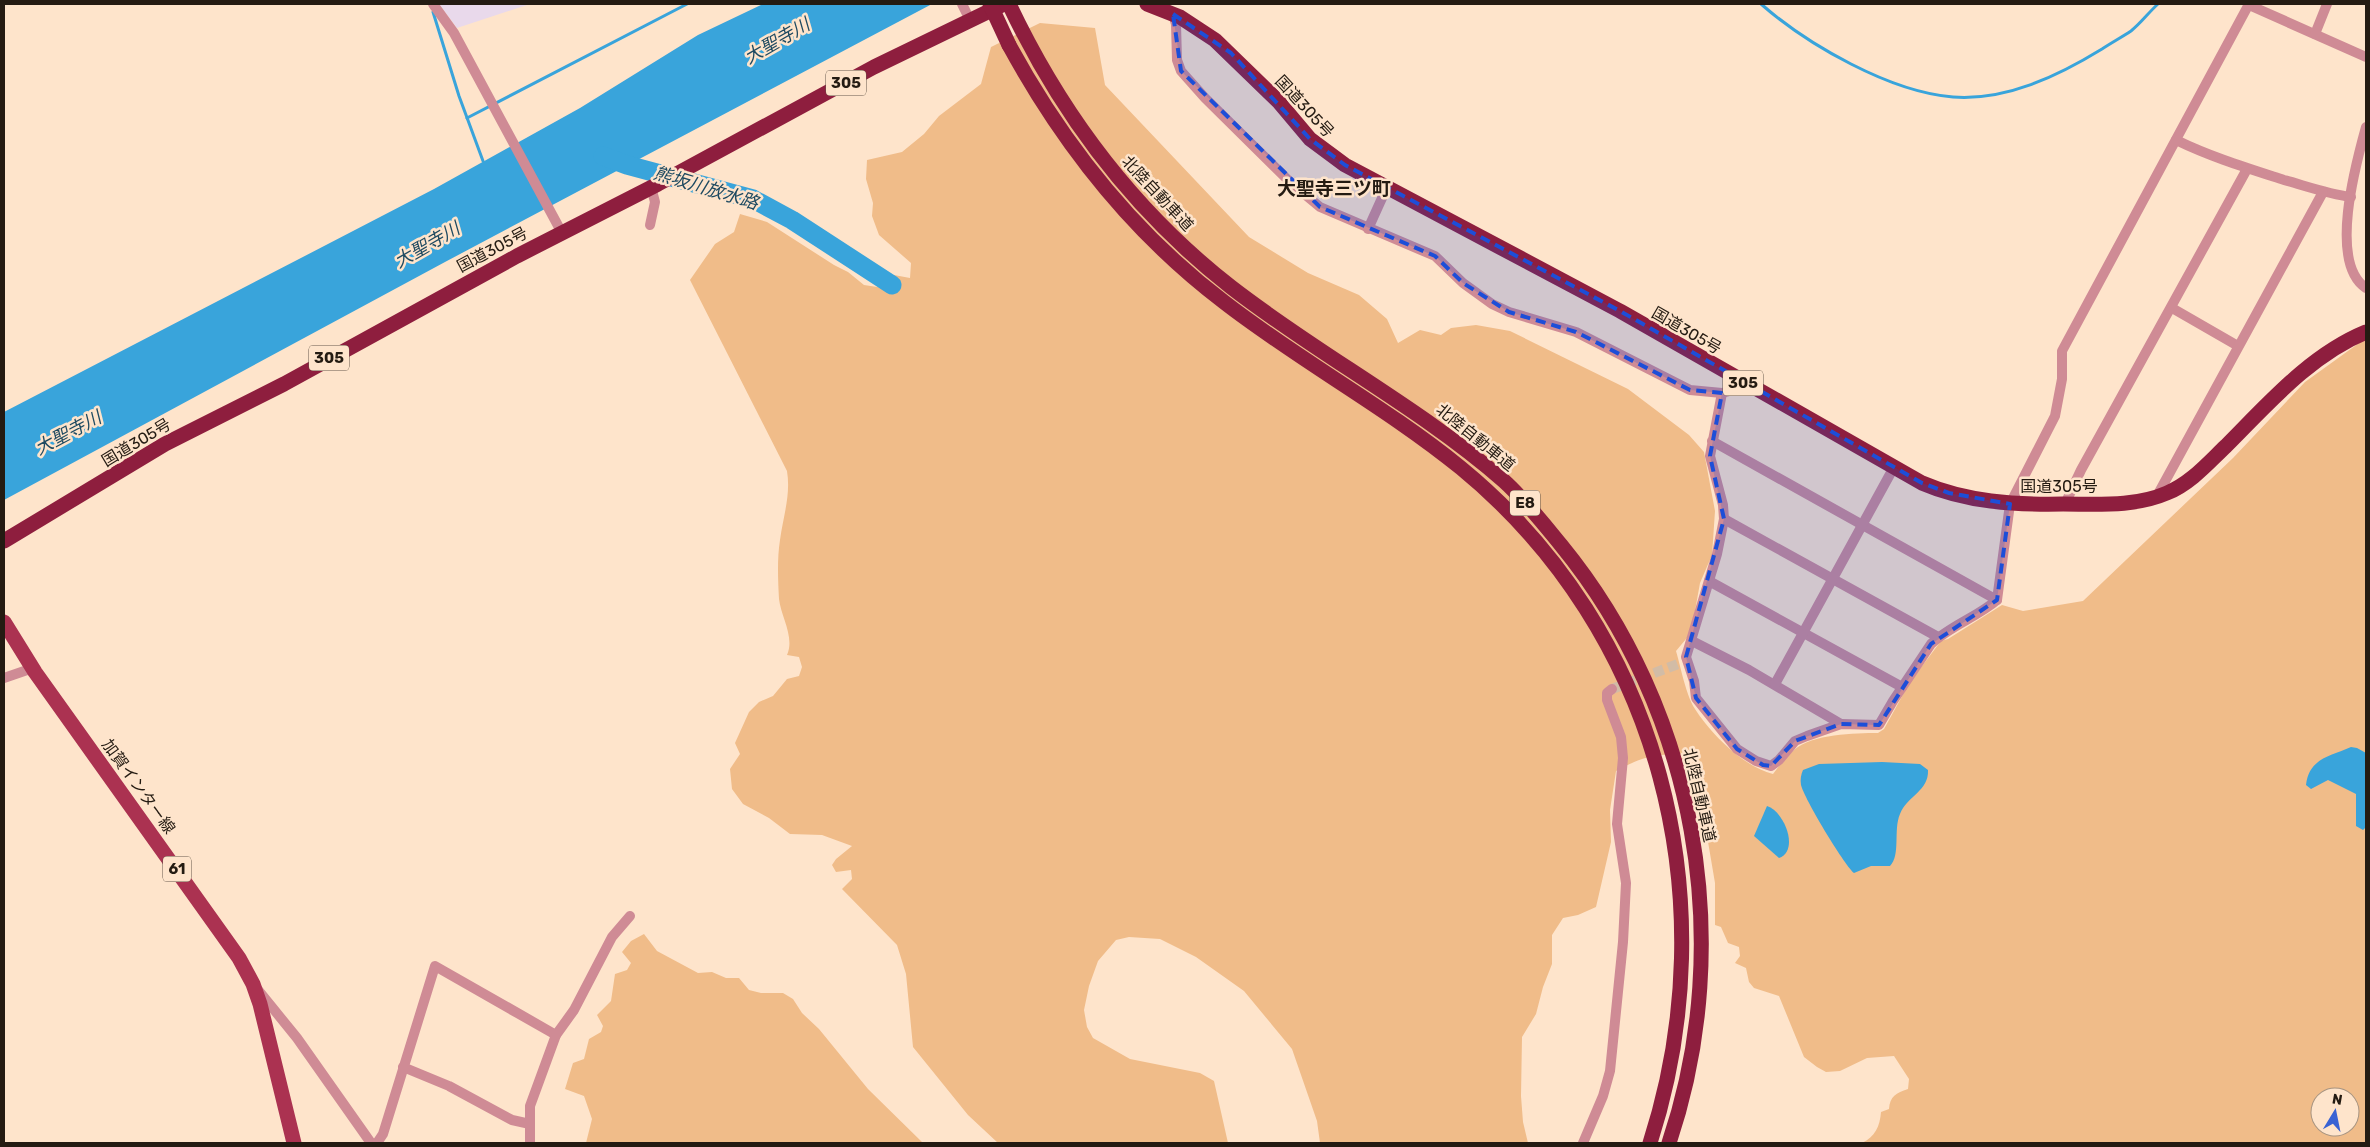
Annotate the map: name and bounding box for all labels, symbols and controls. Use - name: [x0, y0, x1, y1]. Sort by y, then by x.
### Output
- water label: 大聖寺川: [740, 12, 815, 69]
- road number: 305: [826, 70, 866, 96]
- street label: 国道305号: [1271, 72, 1338, 141]
- street label: 北陸自動車道: [1118, 152, 1197, 235]
- water label: 熊坂川放水路: [651, 162, 763, 215]
- district label: 大聖寺三ツ町: [1277, 177, 1391, 200]
- water label: 大聖寺川: [390, 216, 465, 273]
- street label: 国道305号: [454, 223, 531, 276]
- street label: 国道305号: [1649, 303, 1725, 358]
- road number: 305: [309, 346, 349, 370]
- road number: 305: [1723, 370, 1763, 396]
- street label: 北陸自動車道: [1432, 400, 1519, 475]
- water label: 大聖寺川: [31, 405, 107, 460]
- street label: 国道305号: [98, 414, 174, 470]
- street label: 国道305号: [2020, 477, 2098, 496]
- road number: E8: [1510, 490, 1540, 516]
- street label: 加賀インター線: [98, 735, 179, 837]
- street label: 北陸自動車道: [1679, 746, 1720, 844]
- road number: 61: [163, 856, 191, 882]
- north arrow: [2310, 1087, 2360, 1137]
- text: N: [2331, 1090, 2344, 1109]

